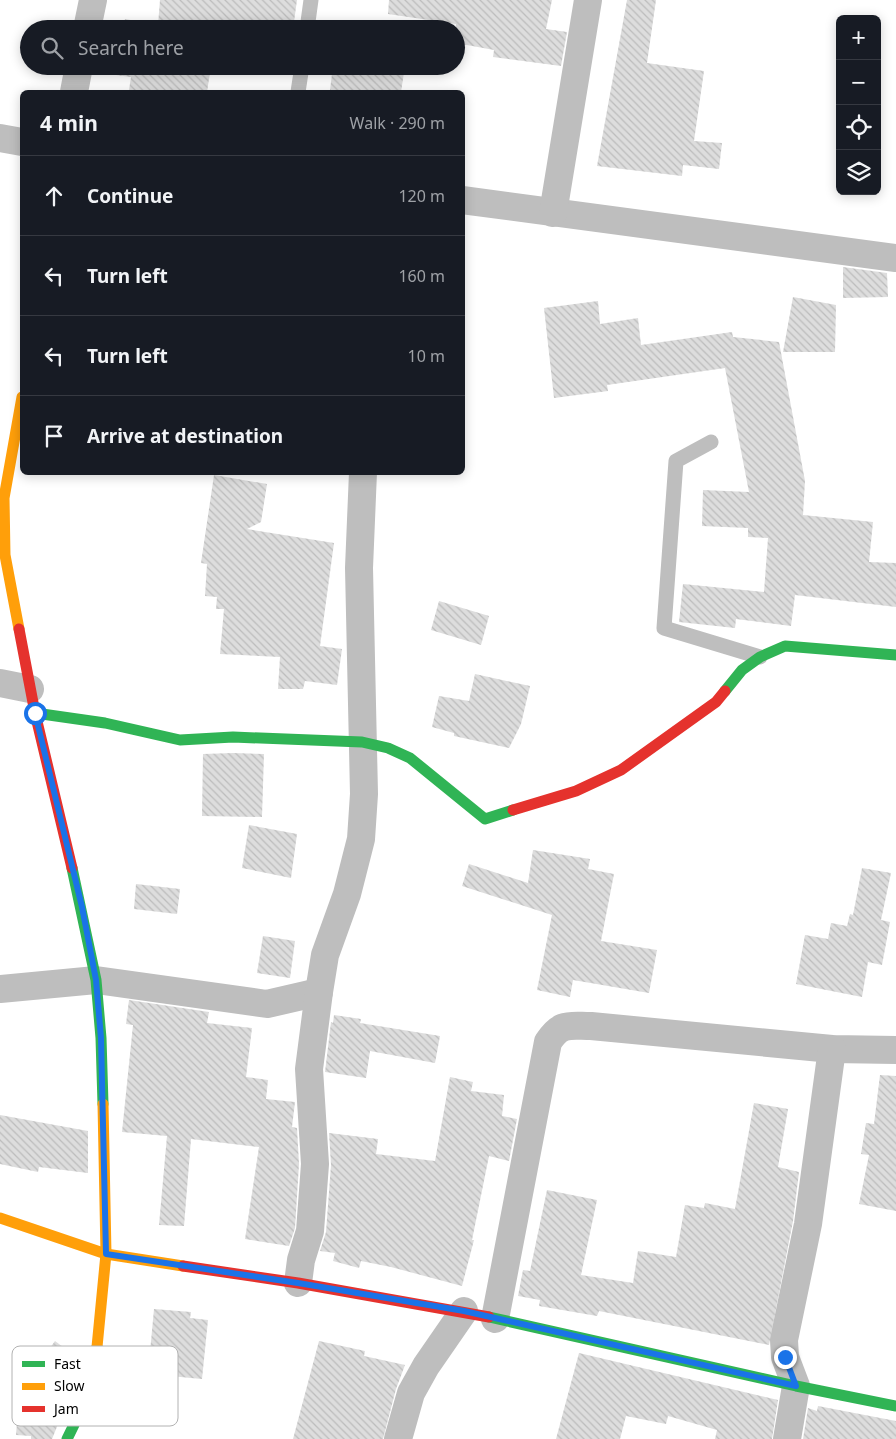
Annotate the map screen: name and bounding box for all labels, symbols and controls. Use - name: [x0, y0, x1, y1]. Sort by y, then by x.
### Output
- map controls: [836, 15, 881, 195]
- button: +: [836, 15, 881, 60]
- search box: [20, 20, 465, 75]
- icon: search: [38, 34, 66, 62]
- text: Search here: [78, 35, 184, 61]
- button: −: [836, 60, 881, 105]
- button: locate: [836, 105, 881, 150]
- text: 4 min: [40, 109, 98, 137]
- text: Walk · 290 m: [350, 112, 445, 134]
- button: layers: [836, 150, 881, 195]
- icon: ahead: [40, 182, 68, 210]
- text: Continue: [87, 183, 173, 209]
- text: 120 m: [398, 185, 445, 207]
- icon: left: [40, 262, 68, 290]
- text: Turn left: [87, 263, 168, 289]
- text: 160 m: [398, 265, 445, 287]
- icon: left: [40, 342, 68, 370]
- text: Turn left: [87, 343, 168, 369]
- text: 10 m: [408, 345, 445, 367]
- icon: arrive: [40, 422, 68, 450]
- text: Arrive at destination: [87, 423, 283, 449]
- route start: [24, 702, 47, 725]
- legend: [12, 1346, 178, 1426]
- route end: [774, 1346, 797, 1369]
- text: Fast: [54, 1354, 81, 1373]
- text: Slow: [54, 1376, 85, 1395]
- text: Jam: [52, 1399, 79, 1418]

